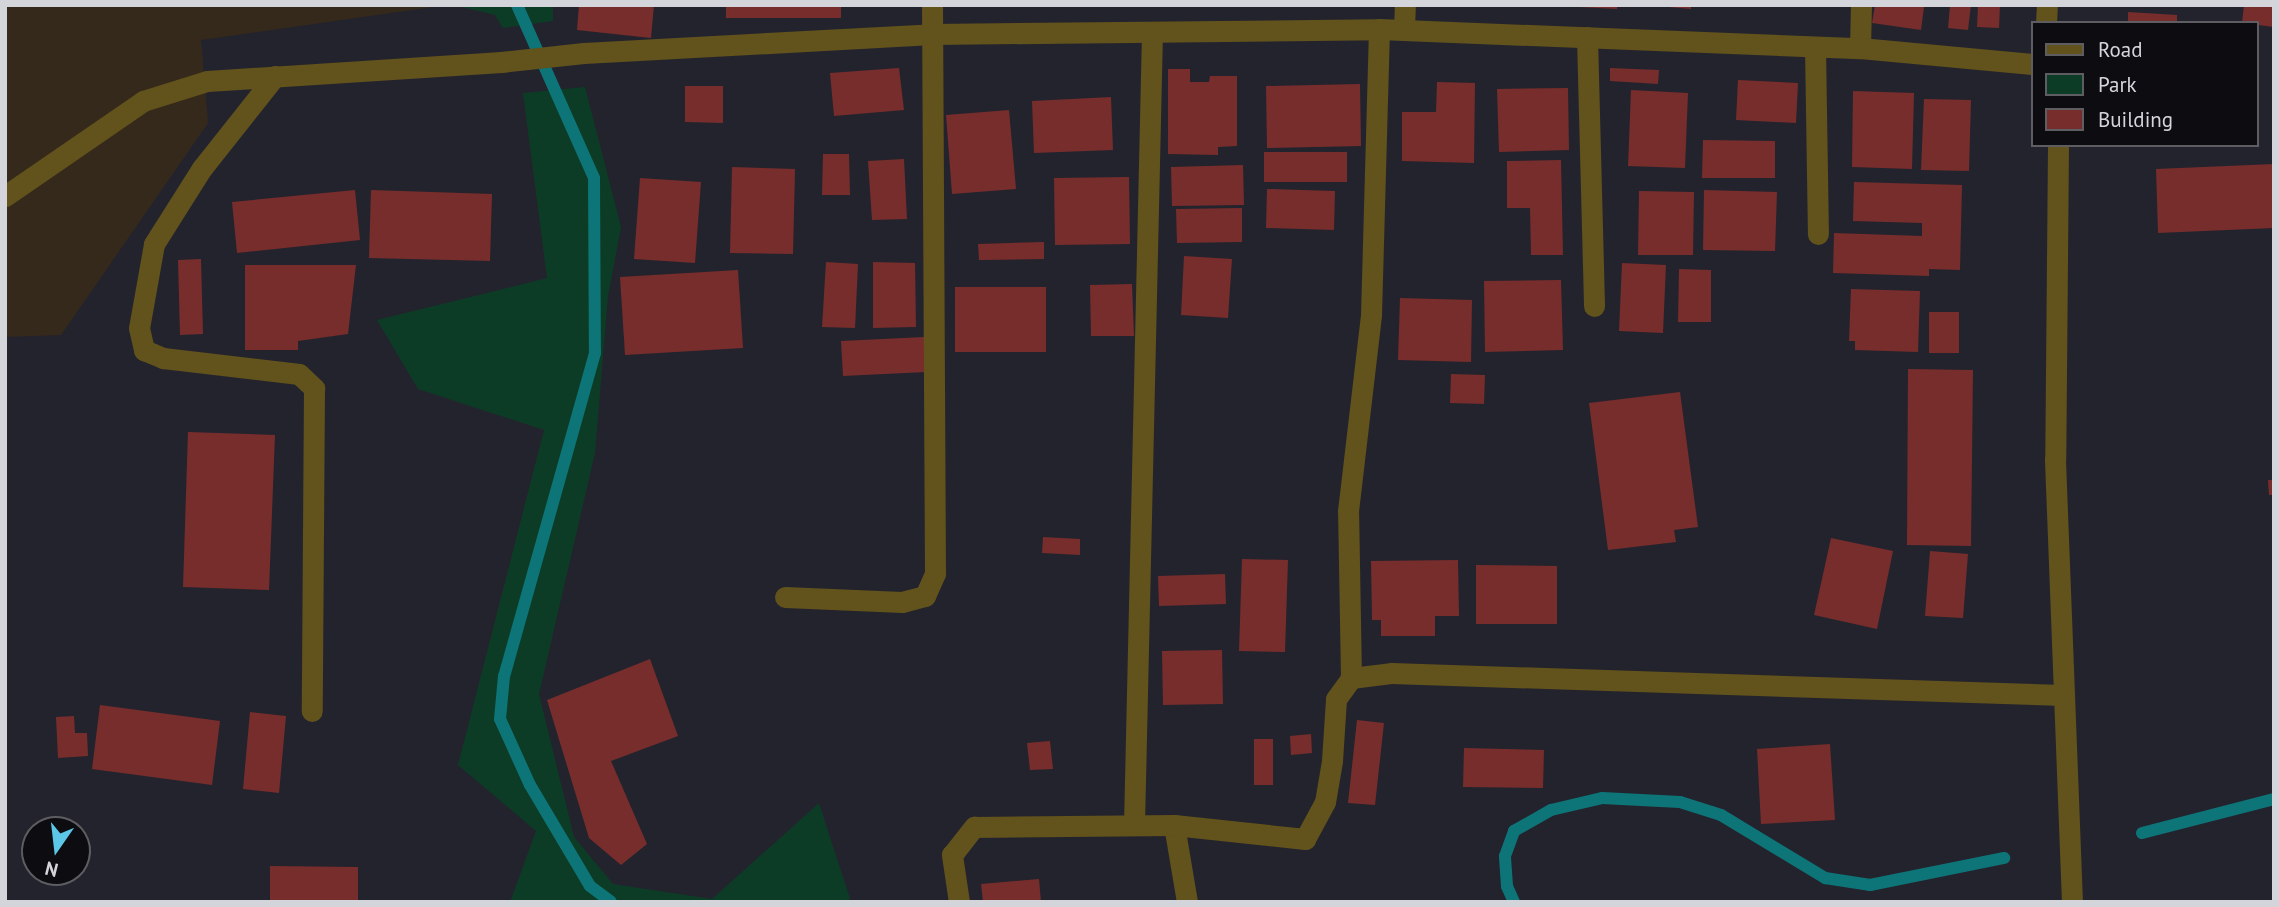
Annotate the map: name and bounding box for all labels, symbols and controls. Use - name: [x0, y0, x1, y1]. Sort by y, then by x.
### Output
- legend: [2030, 21, 2258, 147]
- text: Road: [2098, 36, 2142, 63]
- text: Park: [2098, 71, 2137, 98]
- text: Building: [2098, 106, 2173, 133]
- north arrow: [21, 816, 91, 886]
- text: N: [42, 856, 60, 883]

